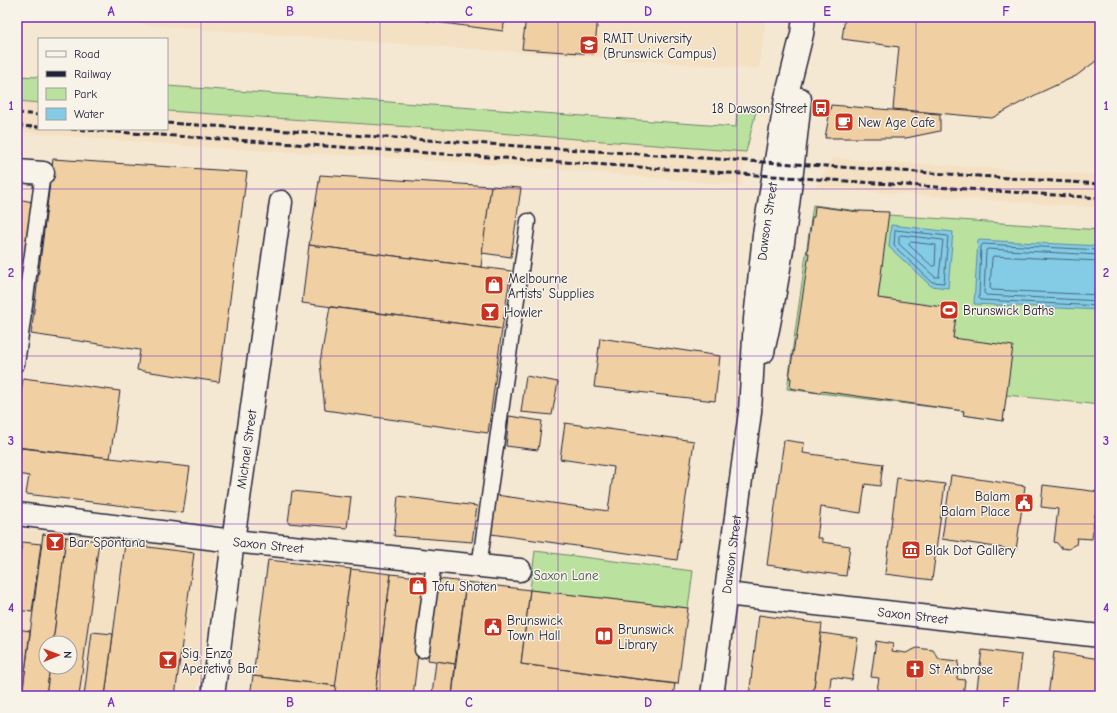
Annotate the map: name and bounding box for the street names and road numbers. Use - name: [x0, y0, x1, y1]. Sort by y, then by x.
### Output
- street label: Dawson Street: [754, 180, 781, 261]
- street label: Michael Street: [233, 407, 260, 490]
- street label: Dawson Street: [719, 513, 744, 595]
- street label: Saxon Street: [232, 534, 305, 556]
- street label: Saxon Street: [877, 604, 950, 627]

